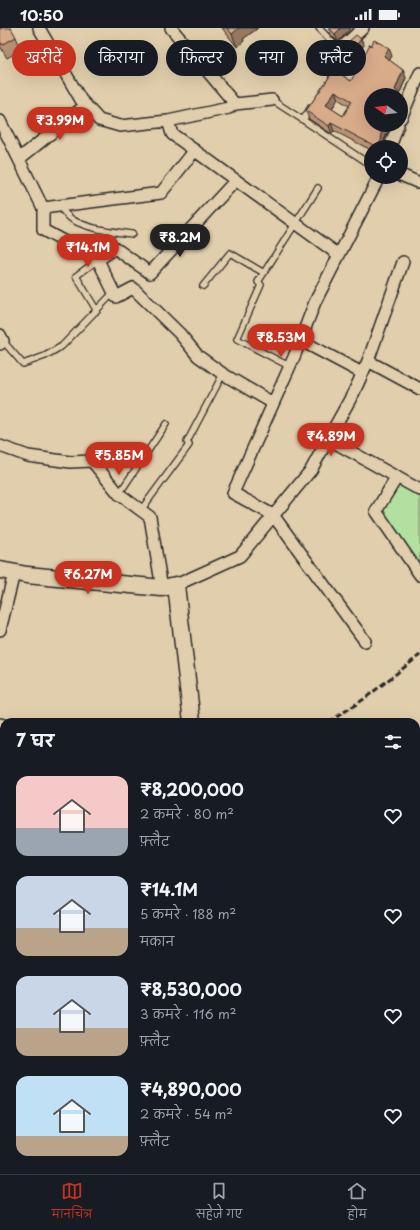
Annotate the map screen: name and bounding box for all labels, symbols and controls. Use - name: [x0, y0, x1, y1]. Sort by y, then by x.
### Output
- text: 10:50: [20, 3, 63, 26]
- chip: खरीदें: [12, 40, 76, 76]
- chip: किराया: [84, 40, 158, 76]
- chip: फ़िल्टर: [166, 40, 237, 76]
- chip: नया: [245, 40, 298, 76]
- chip: फ़्लैट: [306, 40, 366, 76]
- north arrow: [364, 88, 408, 132]
- map controls: [364, 88, 408, 184]
- pin: ₹3.99M: [27, 107, 93, 141]
- text: ₹3.99M: [36, 110, 84, 129]
- button: locate: [364, 140, 408, 184]
- pin: ₹8.2M: [152, 224, 208, 258]
- text: ₹8.2M: [159, 227, 201, 246]
- pin: ₹14.1M: [55, 234, 121, 268]
- text: ₹14.1M: [66, 237, 110, 256]
- pin: ₹8.53M: [248, 324, 314, 358]
- text: ₹8.53M: [256, 327, 306, 346]
- pin: ₹4.89M: [298, 423, 364, 457]
- text: ₹4.89M: [306, 426, 356, 445]
- pin: ₹5.85M: [86, 442, 152, 476]
- text: ₹5.85M: [94, 445, 144, 464]
- pin: ₹6.27M: [55, 561, 121, 595]
- text: ₹6.27M: [64, 564, 113, 583]
- text: 7 घर: [16, 727, 54, 753]
- icon: filters: [382, 731, 404, 753]
- text: ₹8,200,000: [140, 776, 244, 802]
- icon: home: [48, 792, 96, 840]
- text: 2 कमरे · 80 m²: [140, 804, 234, 823]
- icon: heart: [382, 805, 404, 827]
- text: फ़्लैट: [140, 831, 170, 850]
- text: ₹14.1M: [140, 876, 198, 902]
- icon: home: [48, 892, 96, 940]
- text: 5 कमरे · 188 m²: [140, 904, 236, 923]
- icon: heart: [382, 905, 404, 927]
- text: मकान: [140, 931, 174, 950]
- text: ₹8,530,000: [140, 976, 242, 1002]
- icon: home: [48, 992, 96, 1040]
- text: 3 कमरे · 116 m²: [140, 1004, 236, 1023]
- icon: heart: [382, 1005, 404, 1027]
- text: फ़्लैट: [140, 1031, 170, 1050]
- text: ₹4,890,000: [140, 1076, 242, 1102]
- icon: home: [48, 1092, 96, 1140]
- text: 2 कमरे · 54 m²: [140, 1104, 233, 1123]
- icon: heart: [382, 1105, 404, 1127]
- text: फ़्लैट: [140, 1131, 170, 1150]
- tab: मानचित्र: [52, 1180, 92, 1226]
- tab: सहेजे गए: [196, 1180, 242, 1226]
- tab: होम: [346, 1180, 368, 1226]

